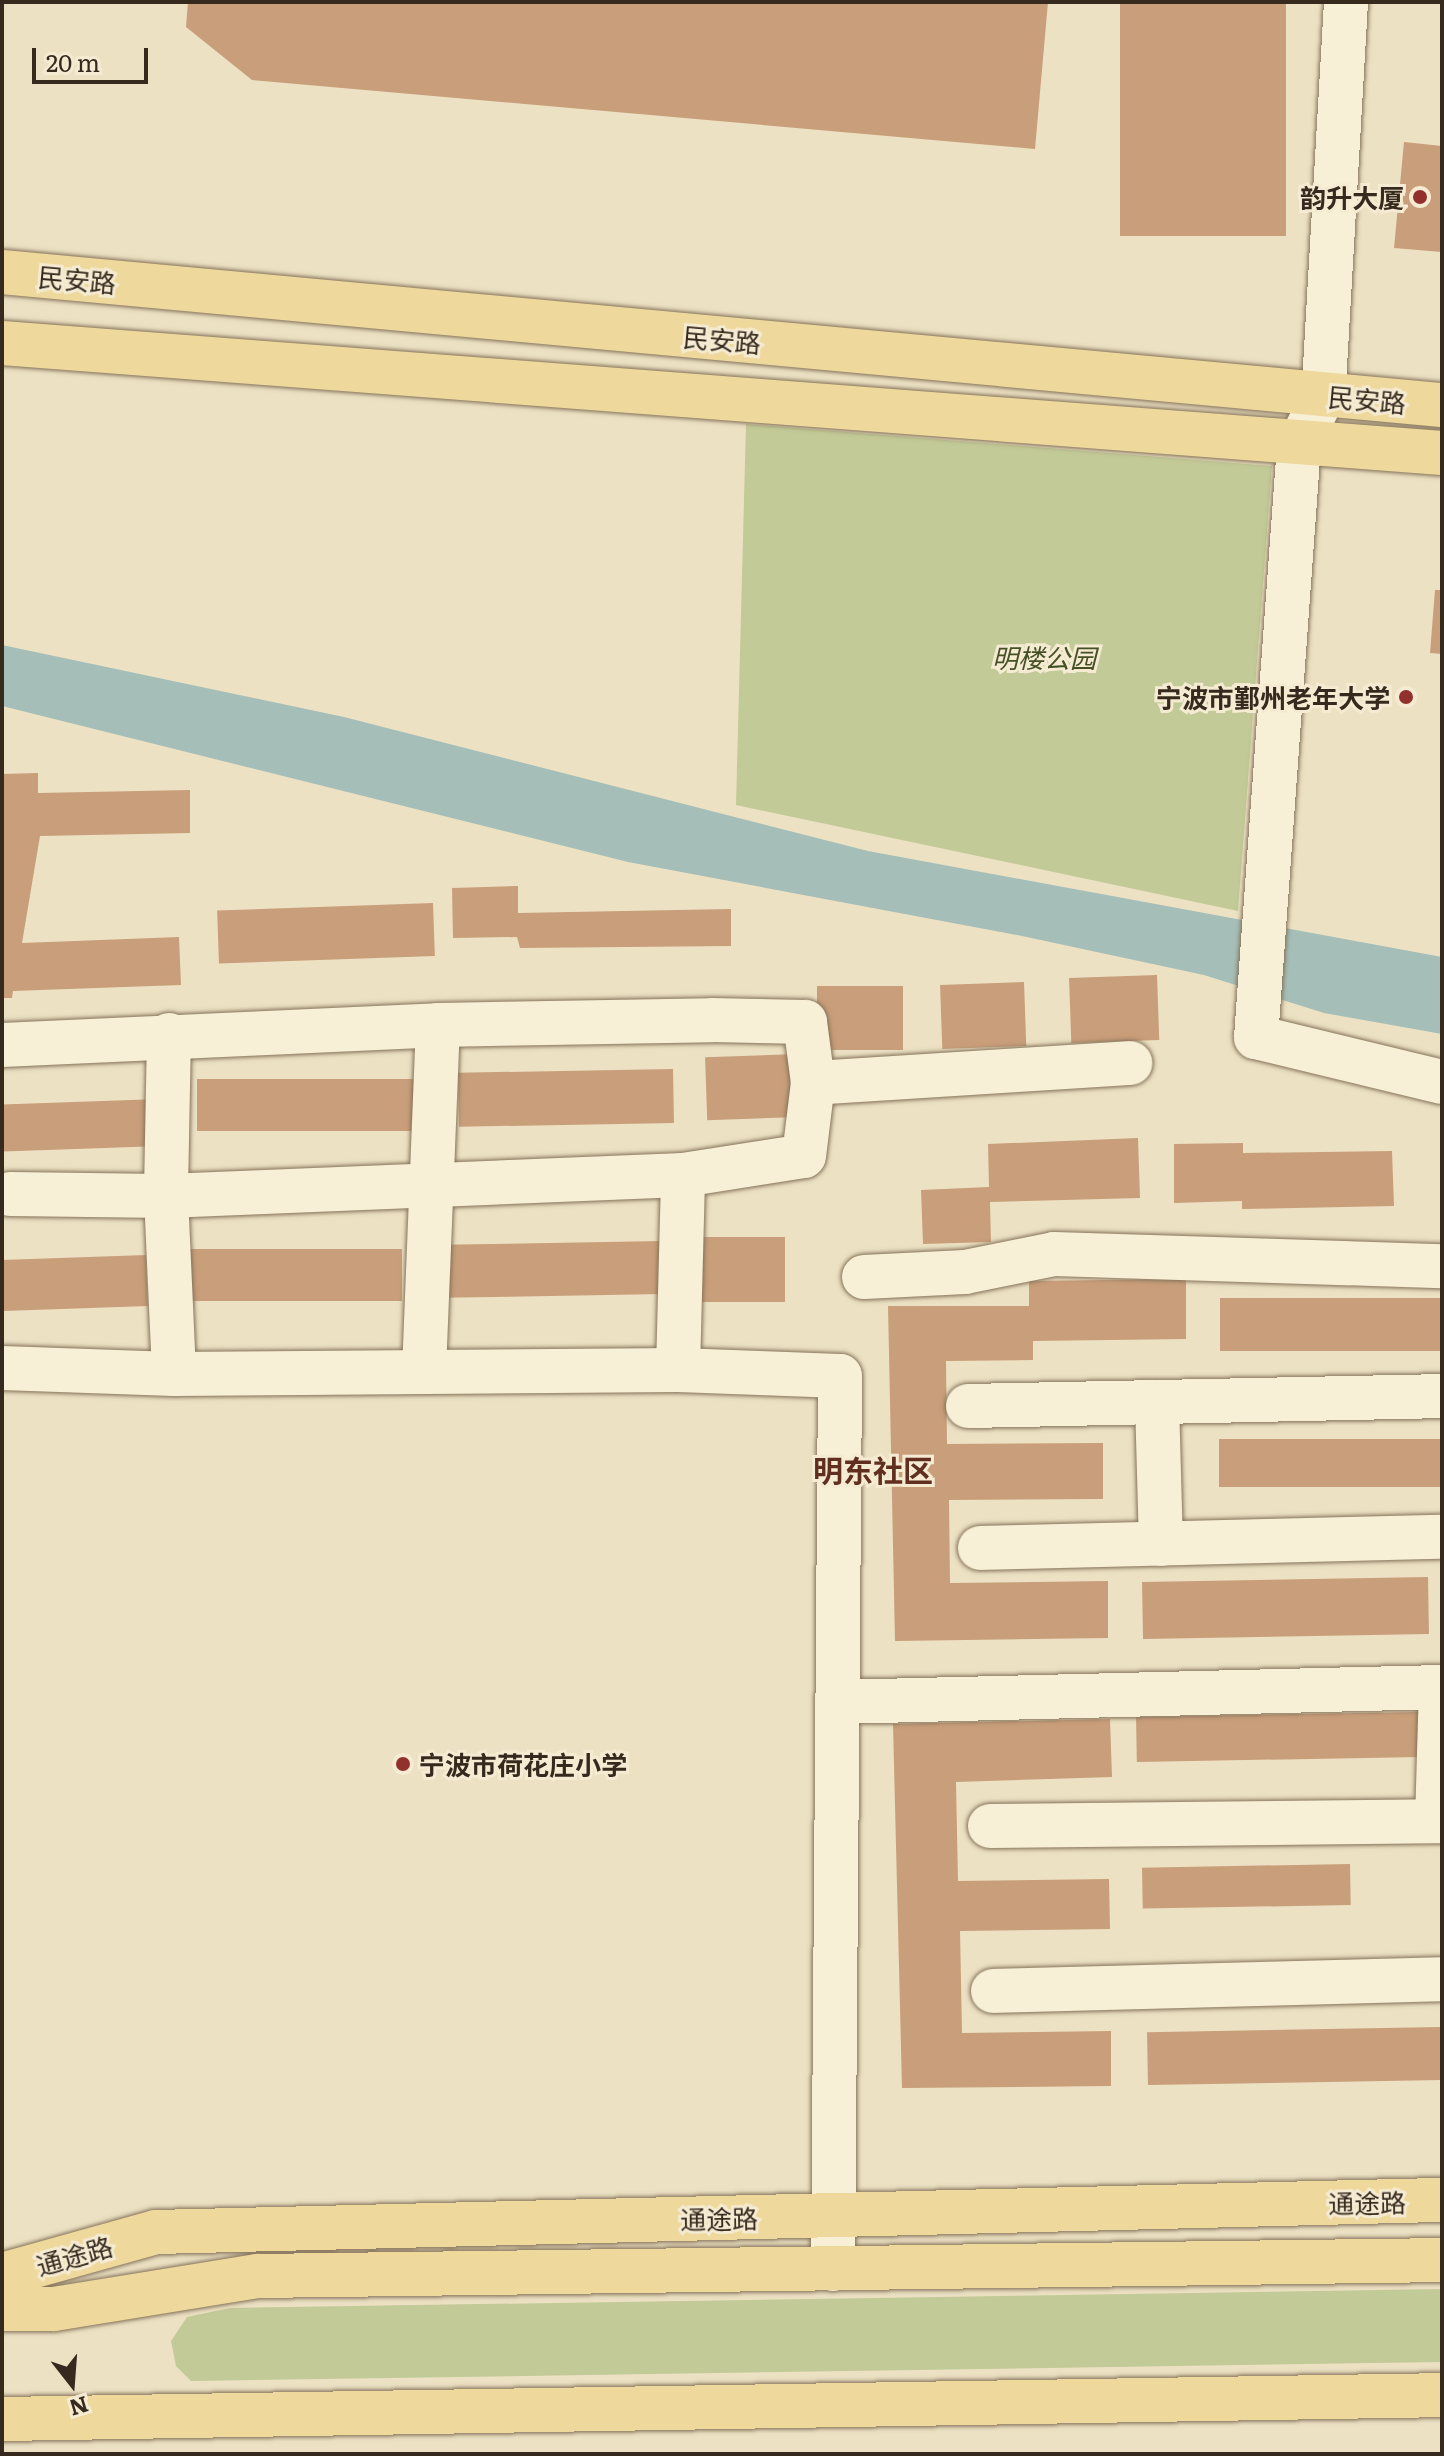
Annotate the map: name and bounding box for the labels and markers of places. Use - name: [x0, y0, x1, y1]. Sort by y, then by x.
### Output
- place label: 韵升大厦: [1300, 181, 1404, 213]
- marker: 韵升大厦: [1411, 188, 1429, 206]
- place label: 宁波市鄞州老年大学: [1156, 681, 1390, 713]
- marker: 宁波市鄞州老年大学: [1397, 688, 1415, 706]
- place label: 宁波市荷花庄小学: [419, 1748, 627, 1780]
- marker: 宁波市荷花庄小学: [394, 1755, 412, 1773]

